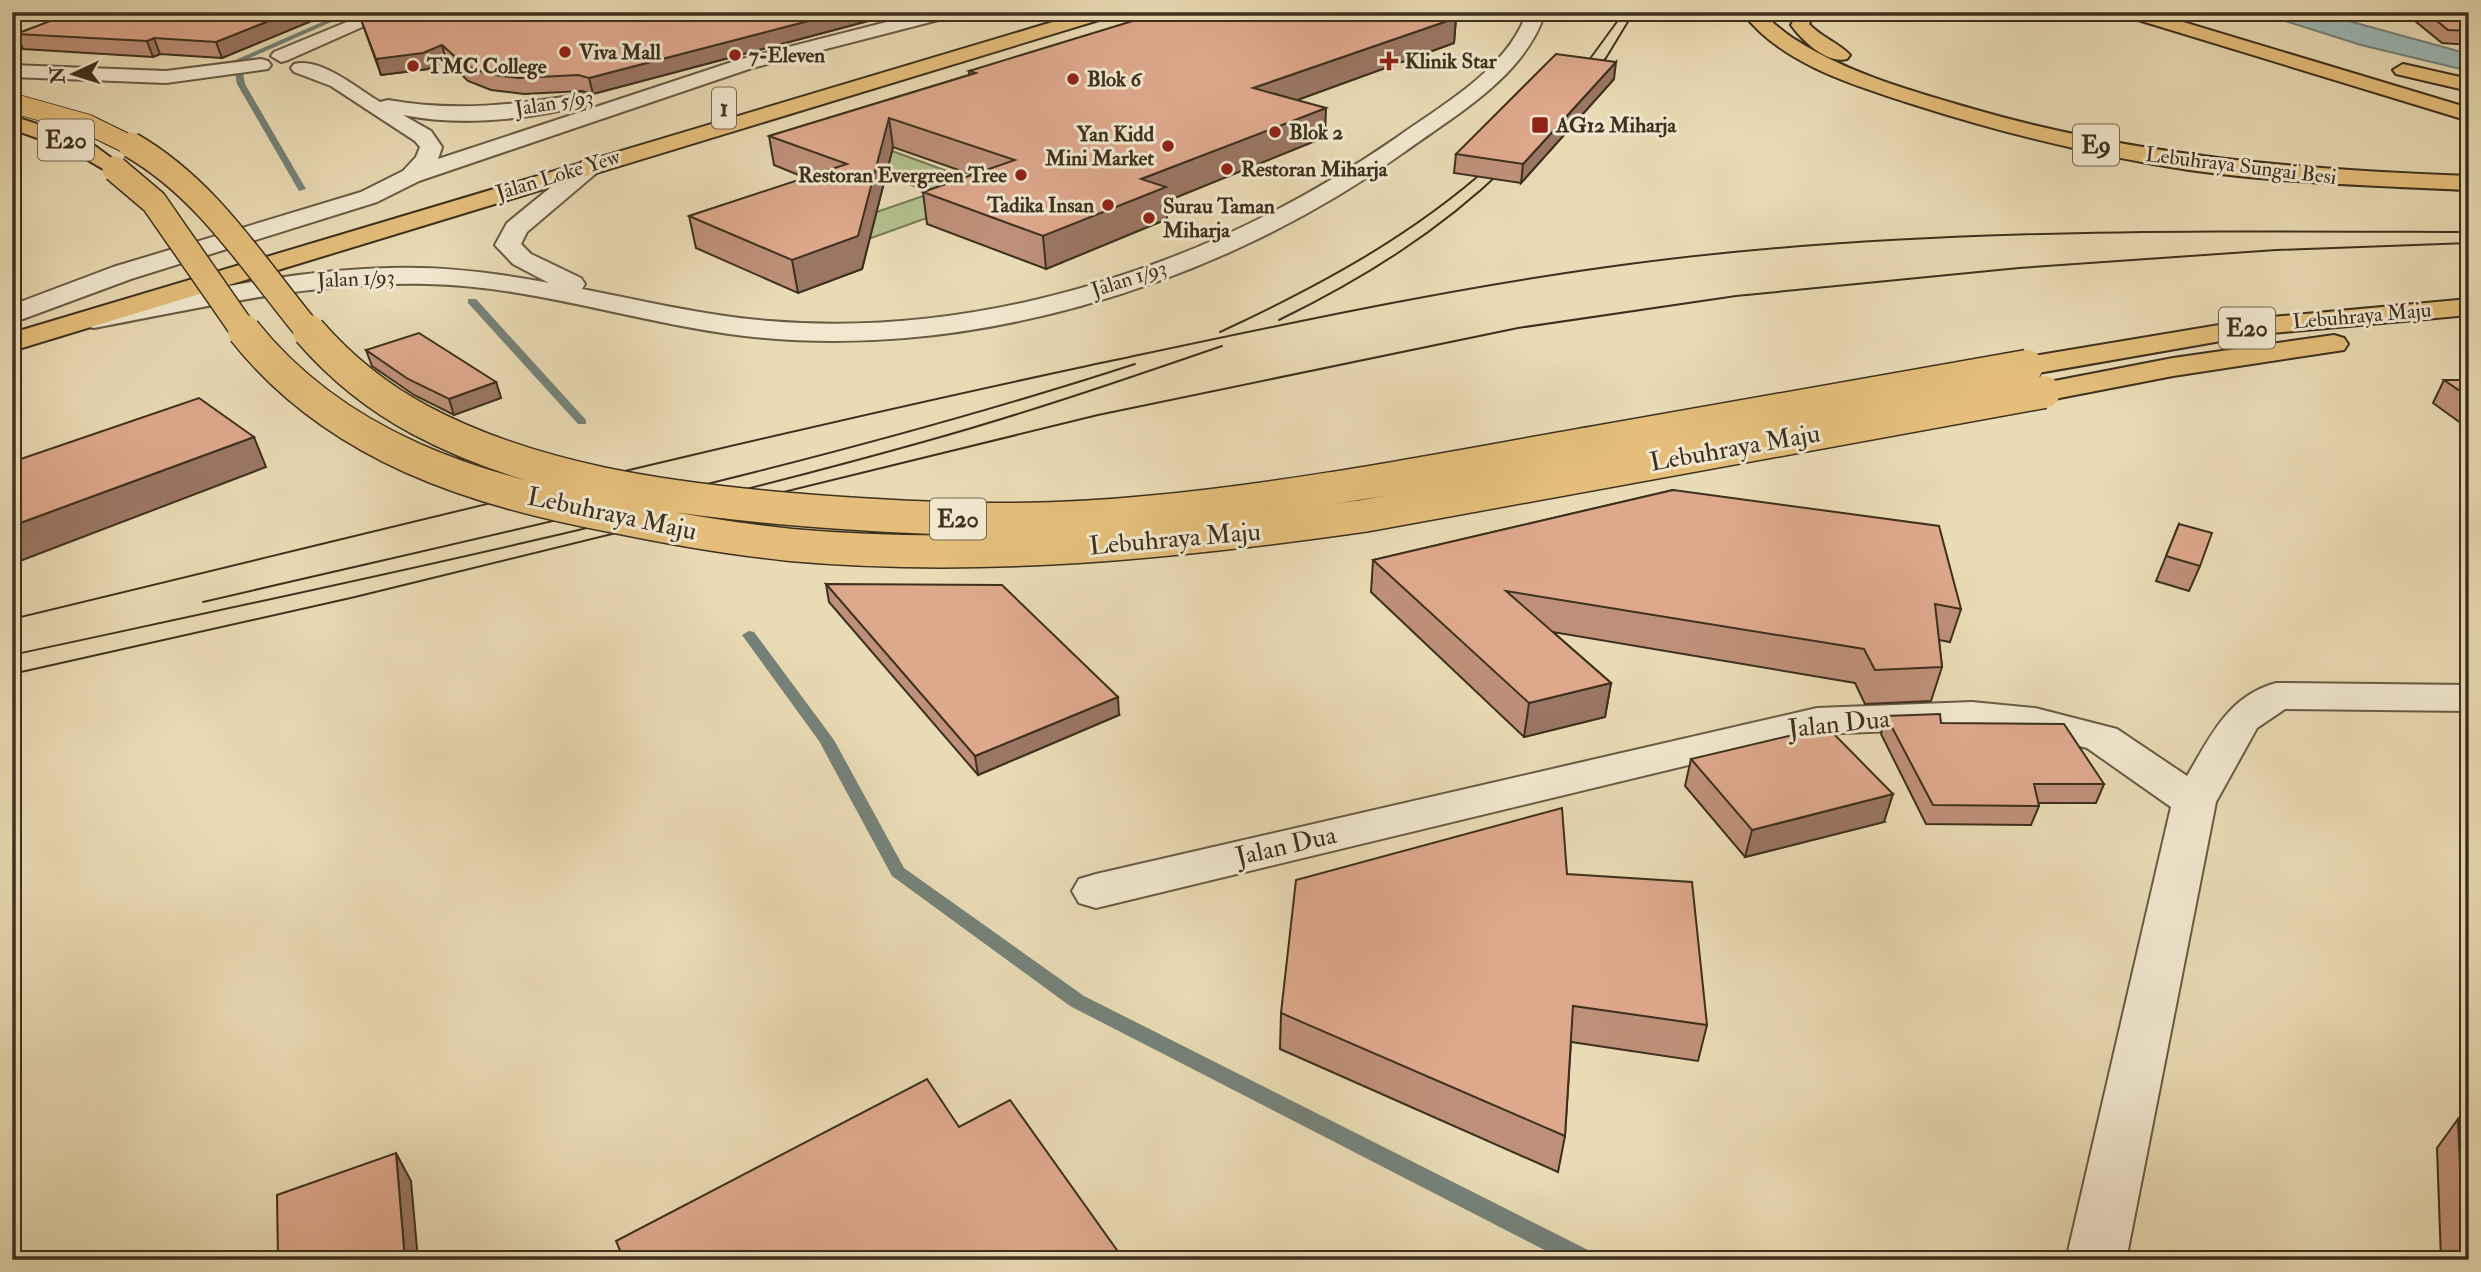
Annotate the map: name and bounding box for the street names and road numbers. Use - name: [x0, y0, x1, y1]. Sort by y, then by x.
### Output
- street label: Jalan 5/93: [512, 83, 595, 123]
- road number: 1: [712, 88, 736, 128]
- road number: E20: [38, 120, 94, 160]
- road number: E9: [2073, 125, 2119, 166]
- street label: Lebuhraya Sungai Besi: [2144, 141, 2338, 191]
- street label: Jalan Loke Yew: [492, 143, 624, 207]
- street label: Jalan 1/93: [1087, 254, 1170, 304]
- street label: Jalan 1/93: [315, 263, 396, 295]
- street label: Lebuhraya Maju: [2292, 296, 2433, 336]
- road number: E20: [2219, 307, 2275, 348]
- street label: Lebuhraya Maju: [1647, 417, 1823, 479]
- street label: Lebuhraya Maju: [524, 480, 700, 548]
- road number: E20: [930, 498, 986, 540]
- street label: Lebuhraya Maju: [1088, 516, 1262, 562]
- street label: Jalan Dua: [1786, 703, 1892, 745]
- street label: Jalan Dua: [1232, 819, 1340, 873]

